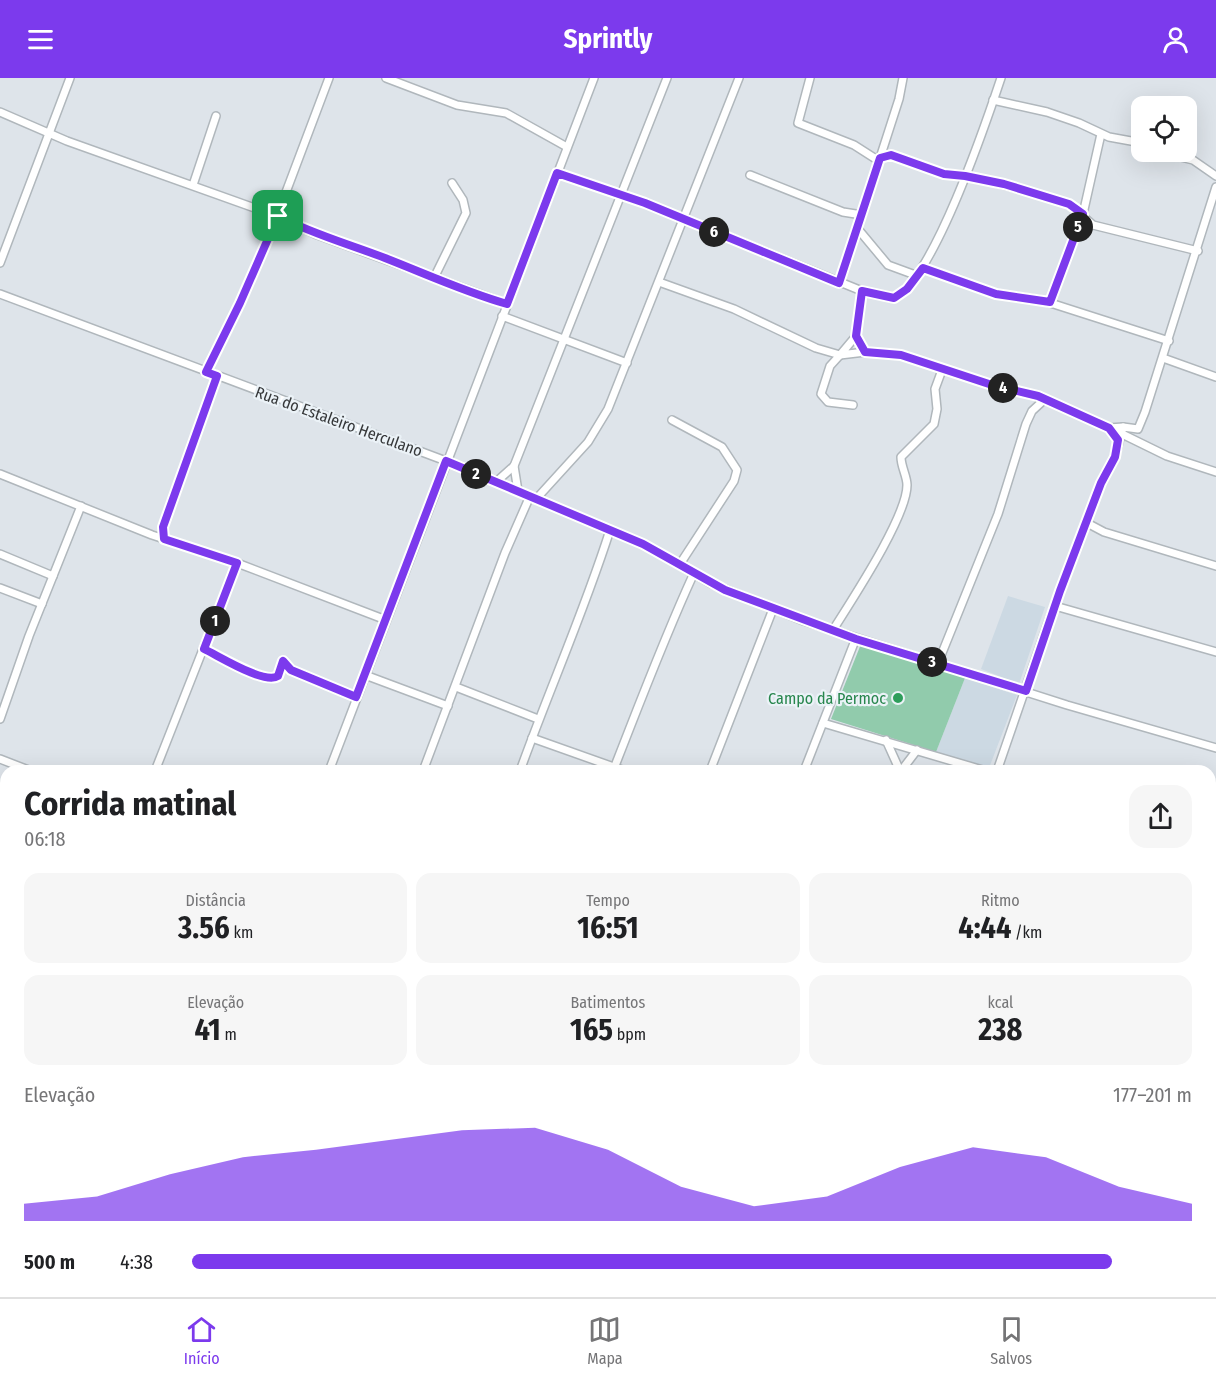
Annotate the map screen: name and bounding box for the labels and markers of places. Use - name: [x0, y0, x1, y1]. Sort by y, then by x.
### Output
- pin: [252, 190, 303, 241]
- pin: 5: [1063, 212, 1093, 242]
- pin: 6: [699, 217, 729, 247]
- pin: 4: [988, 373, 1018, 403]
- pin: 2: [461, 459, 491, 489]
- pin: 1: [200, 606, 230, 636]
- pin: 3: [917, 647, 947, 677]
- place label: Campo da Permoc: [768, 689, 886, 708]
- marker: Campo da Permoc: [891, 691, 905, 705]

